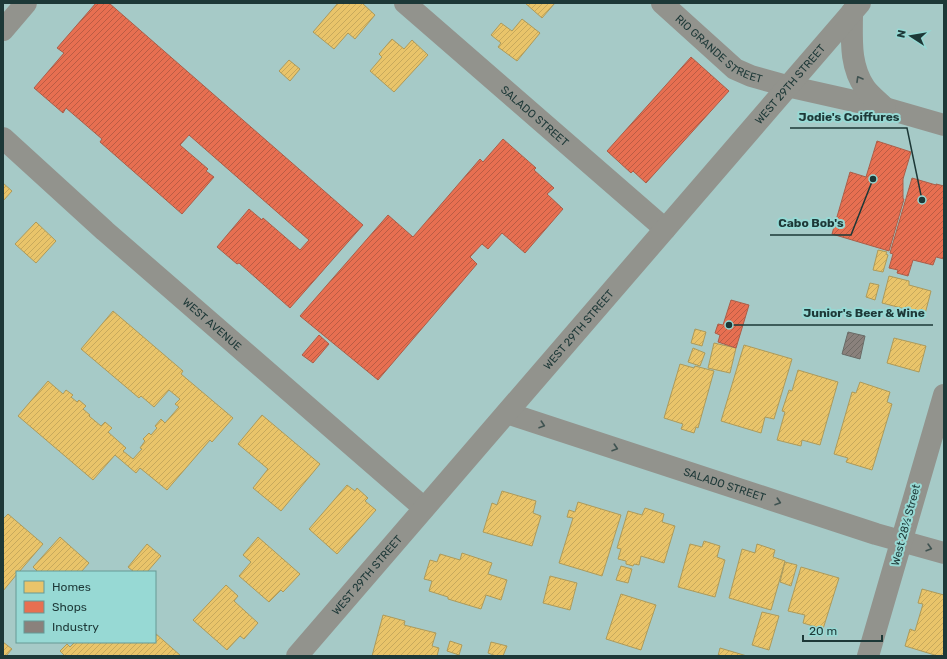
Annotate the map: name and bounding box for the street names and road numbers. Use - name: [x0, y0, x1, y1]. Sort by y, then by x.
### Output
- street label: RIO GRANDE STREET: [673, 12, 765, 86]
- street label: WEST 29TH STREET: [752, 41, 828, 127]
- street label: SALADO STREET: [498, 83, 572, 149]
- street label: WEST 29TH STREET: [541, 287, 617, 372]
- street label: WEST AVENUE: [180, 295, 244, 353]
- street label: SALADO STREET: [682, 465, 768, 504]
- street label: West 28½ Street: [889, 482, 923, 567]
- street label: WEST 29TH STREET: [329, 532, 405, 617]

